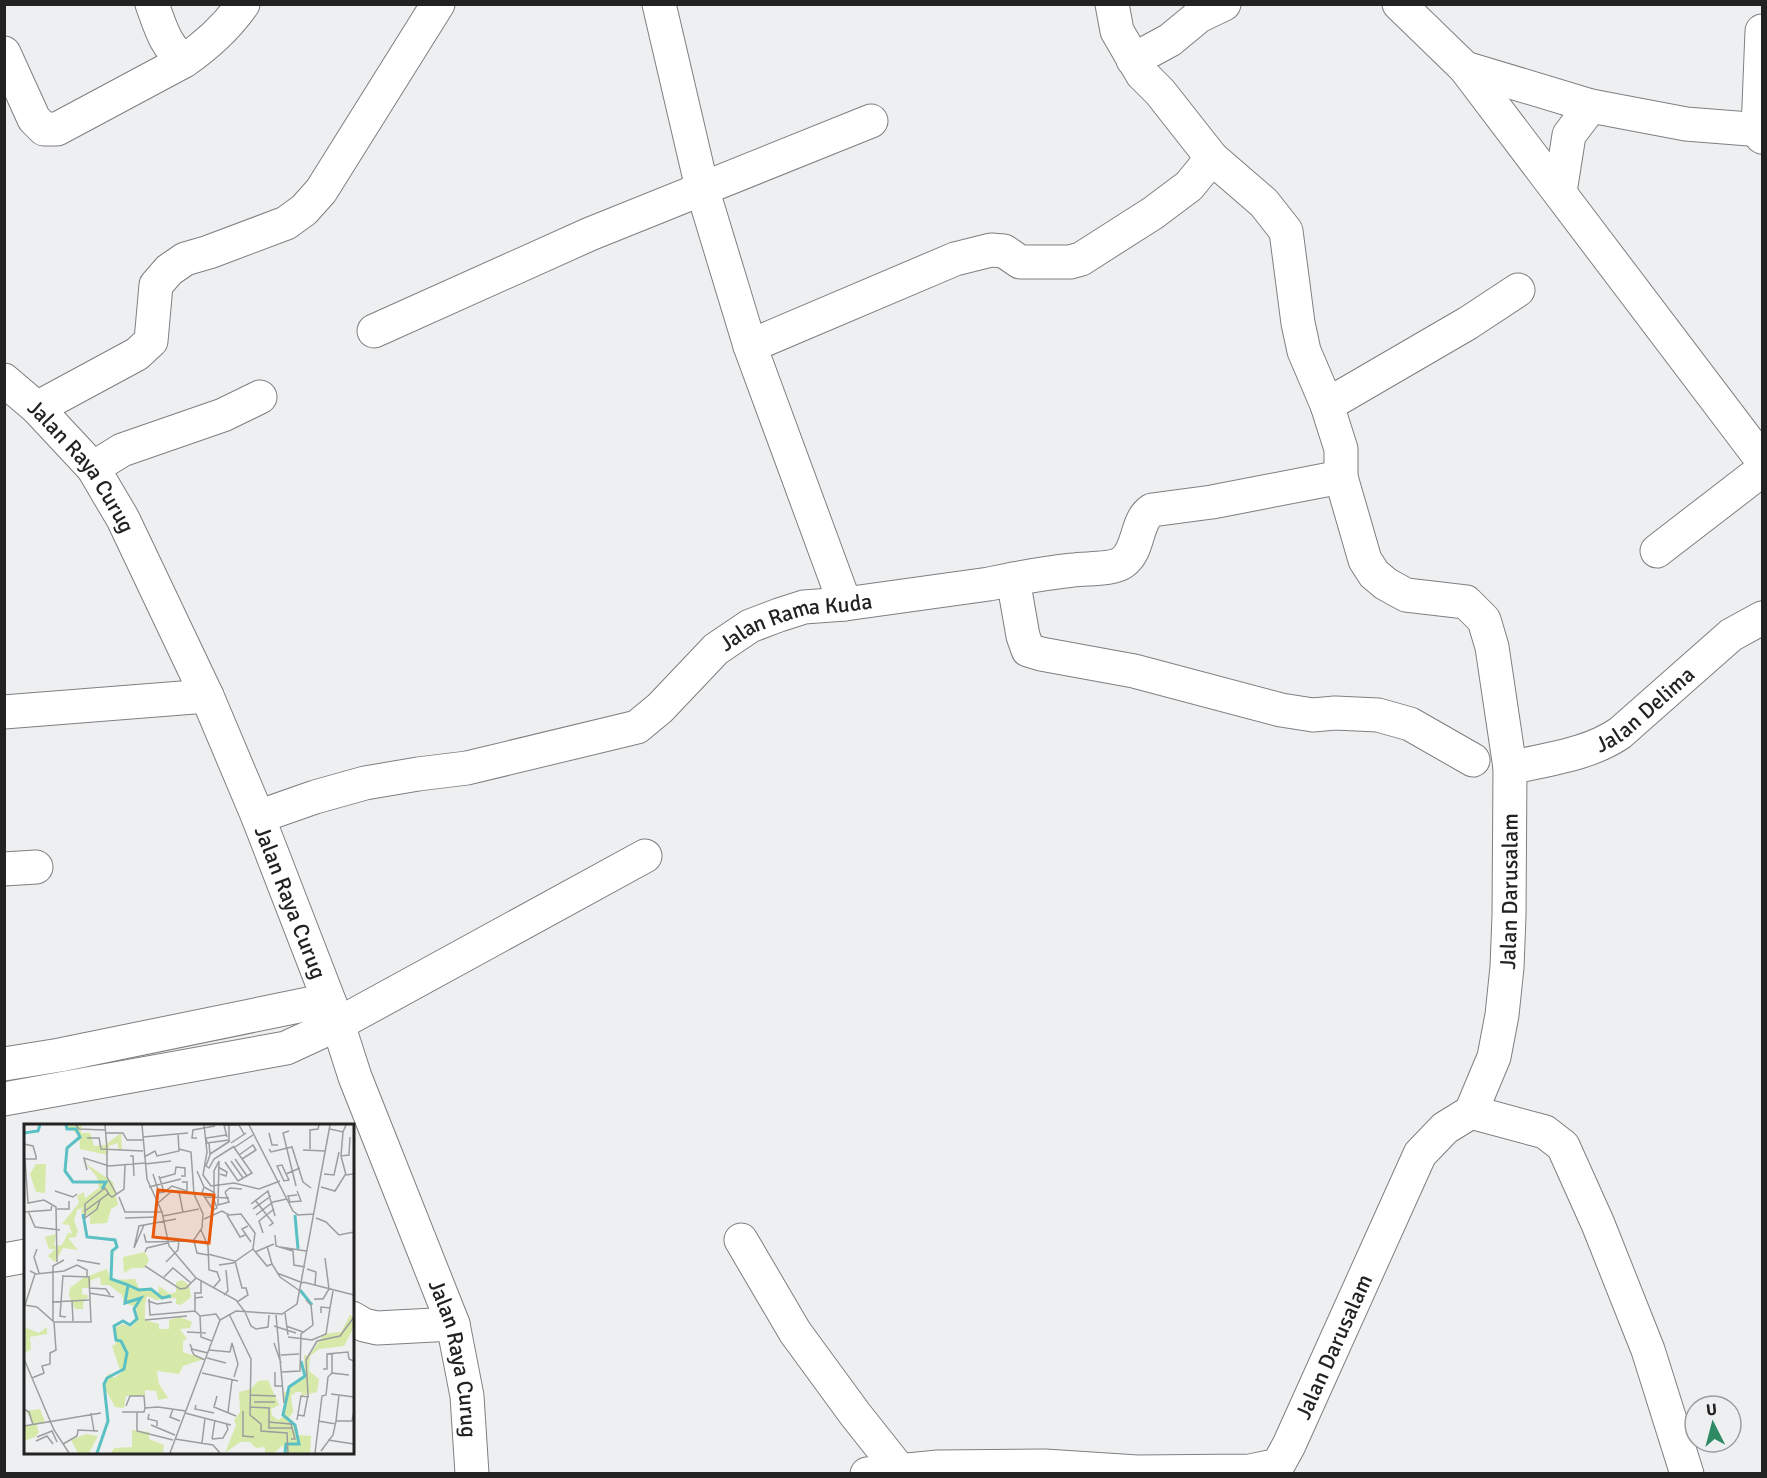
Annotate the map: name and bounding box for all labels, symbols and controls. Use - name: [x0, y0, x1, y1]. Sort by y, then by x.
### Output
- street label: Jalan Raya Curug: [22, 393, 141, 537]
- street label: Jalan Rama Kuda: [714, 587, 874, 657]
- street label: Jalan Delima: [1591, 661, 1700, 759]
- street label: Jalan Darusalam: [1494, 813, 1524, 970]
- street label: Jalan Raya Curug: [249, 822, 332, 983]
- inset map: [24, 1124, 354, 1454]
- street label: Jalan Darusalam: [1289, 1270, 1378, 1424]
- street label: Jalan Raya Curug: [423, 1275, 483, 1438]
- north arrow: [1683, 1394, 1743, 1454]
- text: U: [1705, 1400, 1718, 1421]

